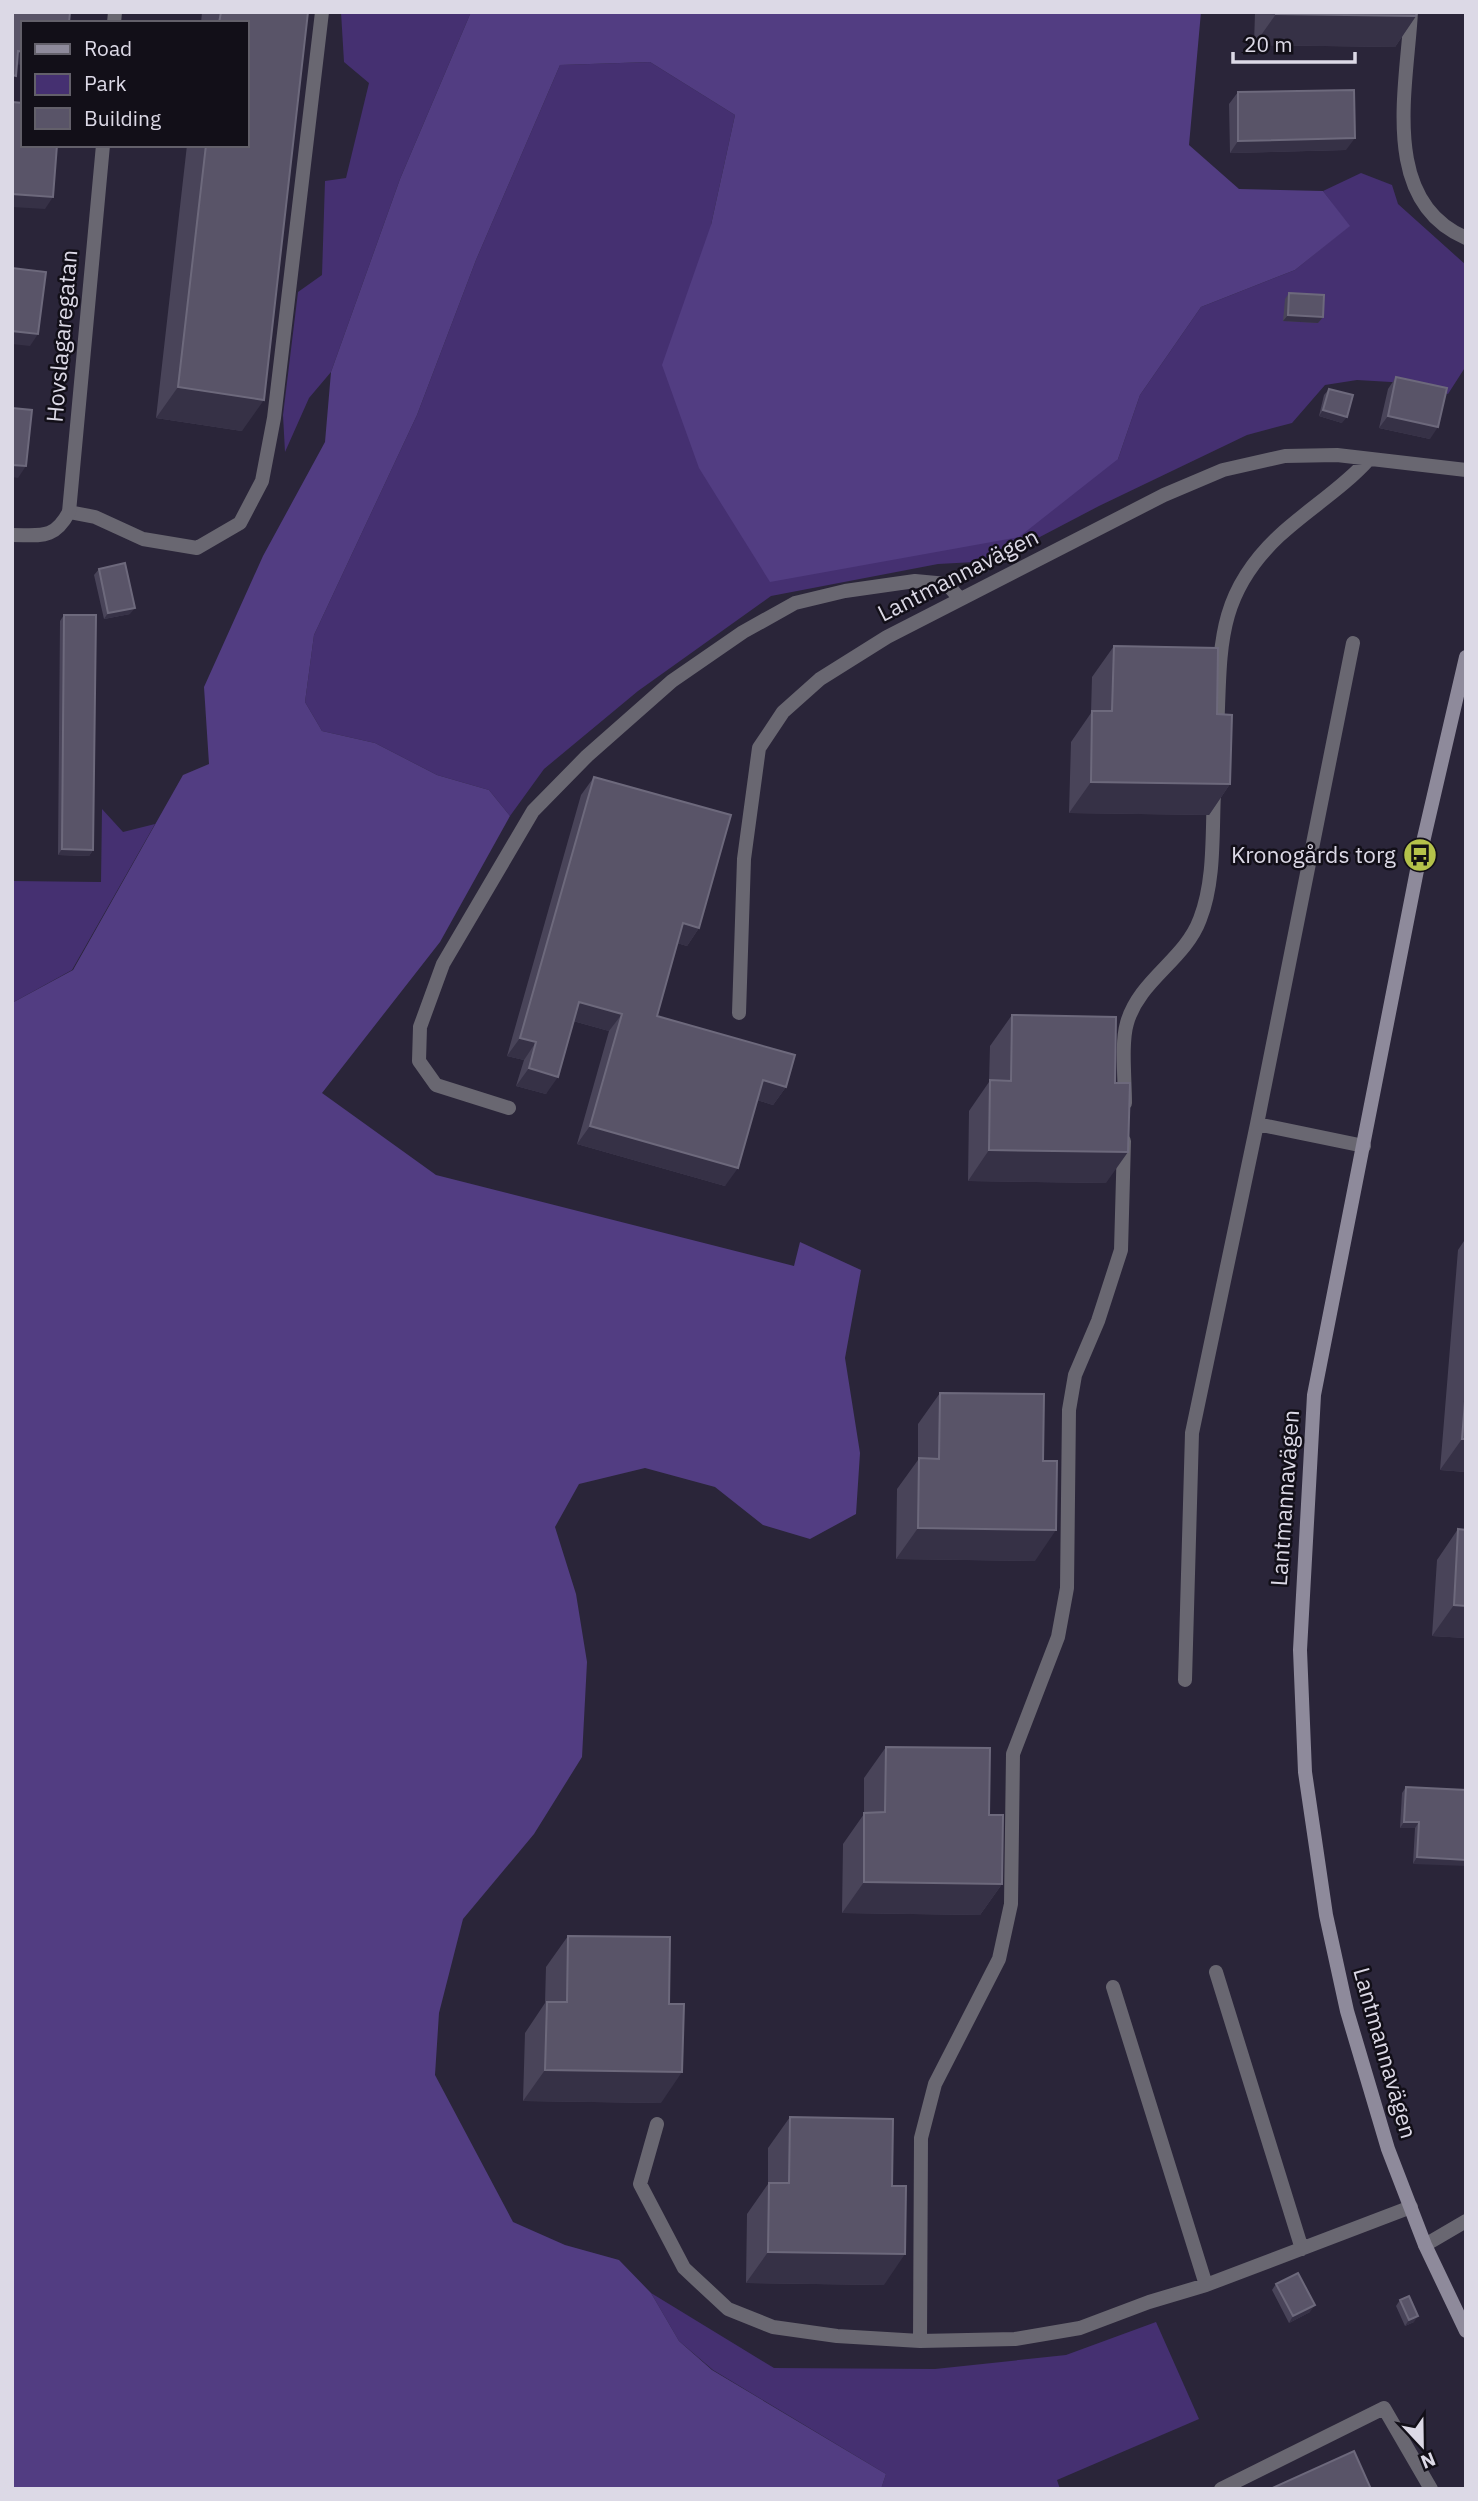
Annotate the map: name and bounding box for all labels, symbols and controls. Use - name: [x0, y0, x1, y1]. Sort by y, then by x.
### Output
- legend: [21, 21, 248, 147]
- scale bar: [1233, 21, 1356, 65]
- text: 20 m: [1244, 30, 1293, 58]
- text: Road: [84, 34, 132, 62]
- text: Park: [84, 69, 127, 97]
- text: Building: [84, 104, 161, 132]
- street label: Hovslagaregatan: [39, 248, 83, 423]
- street label: Lantmannavägen: [872, 521, 1043, 628]
- bus stop icon: Kronogårds torg: [1401, 836, 1439, 874]
- place label: Kronogårds torg: [1231, 839, 1396, 869]
- street label: Lantmannavägen: [1263, 1409, 1305, 1587]
- street label: Lantmannavägen: [1347, 1964, 1425, 2142]
- north arrow: [1387, 2410, 1457, 2480]
- text: N: [1417, 2447, 1439, 2474]

